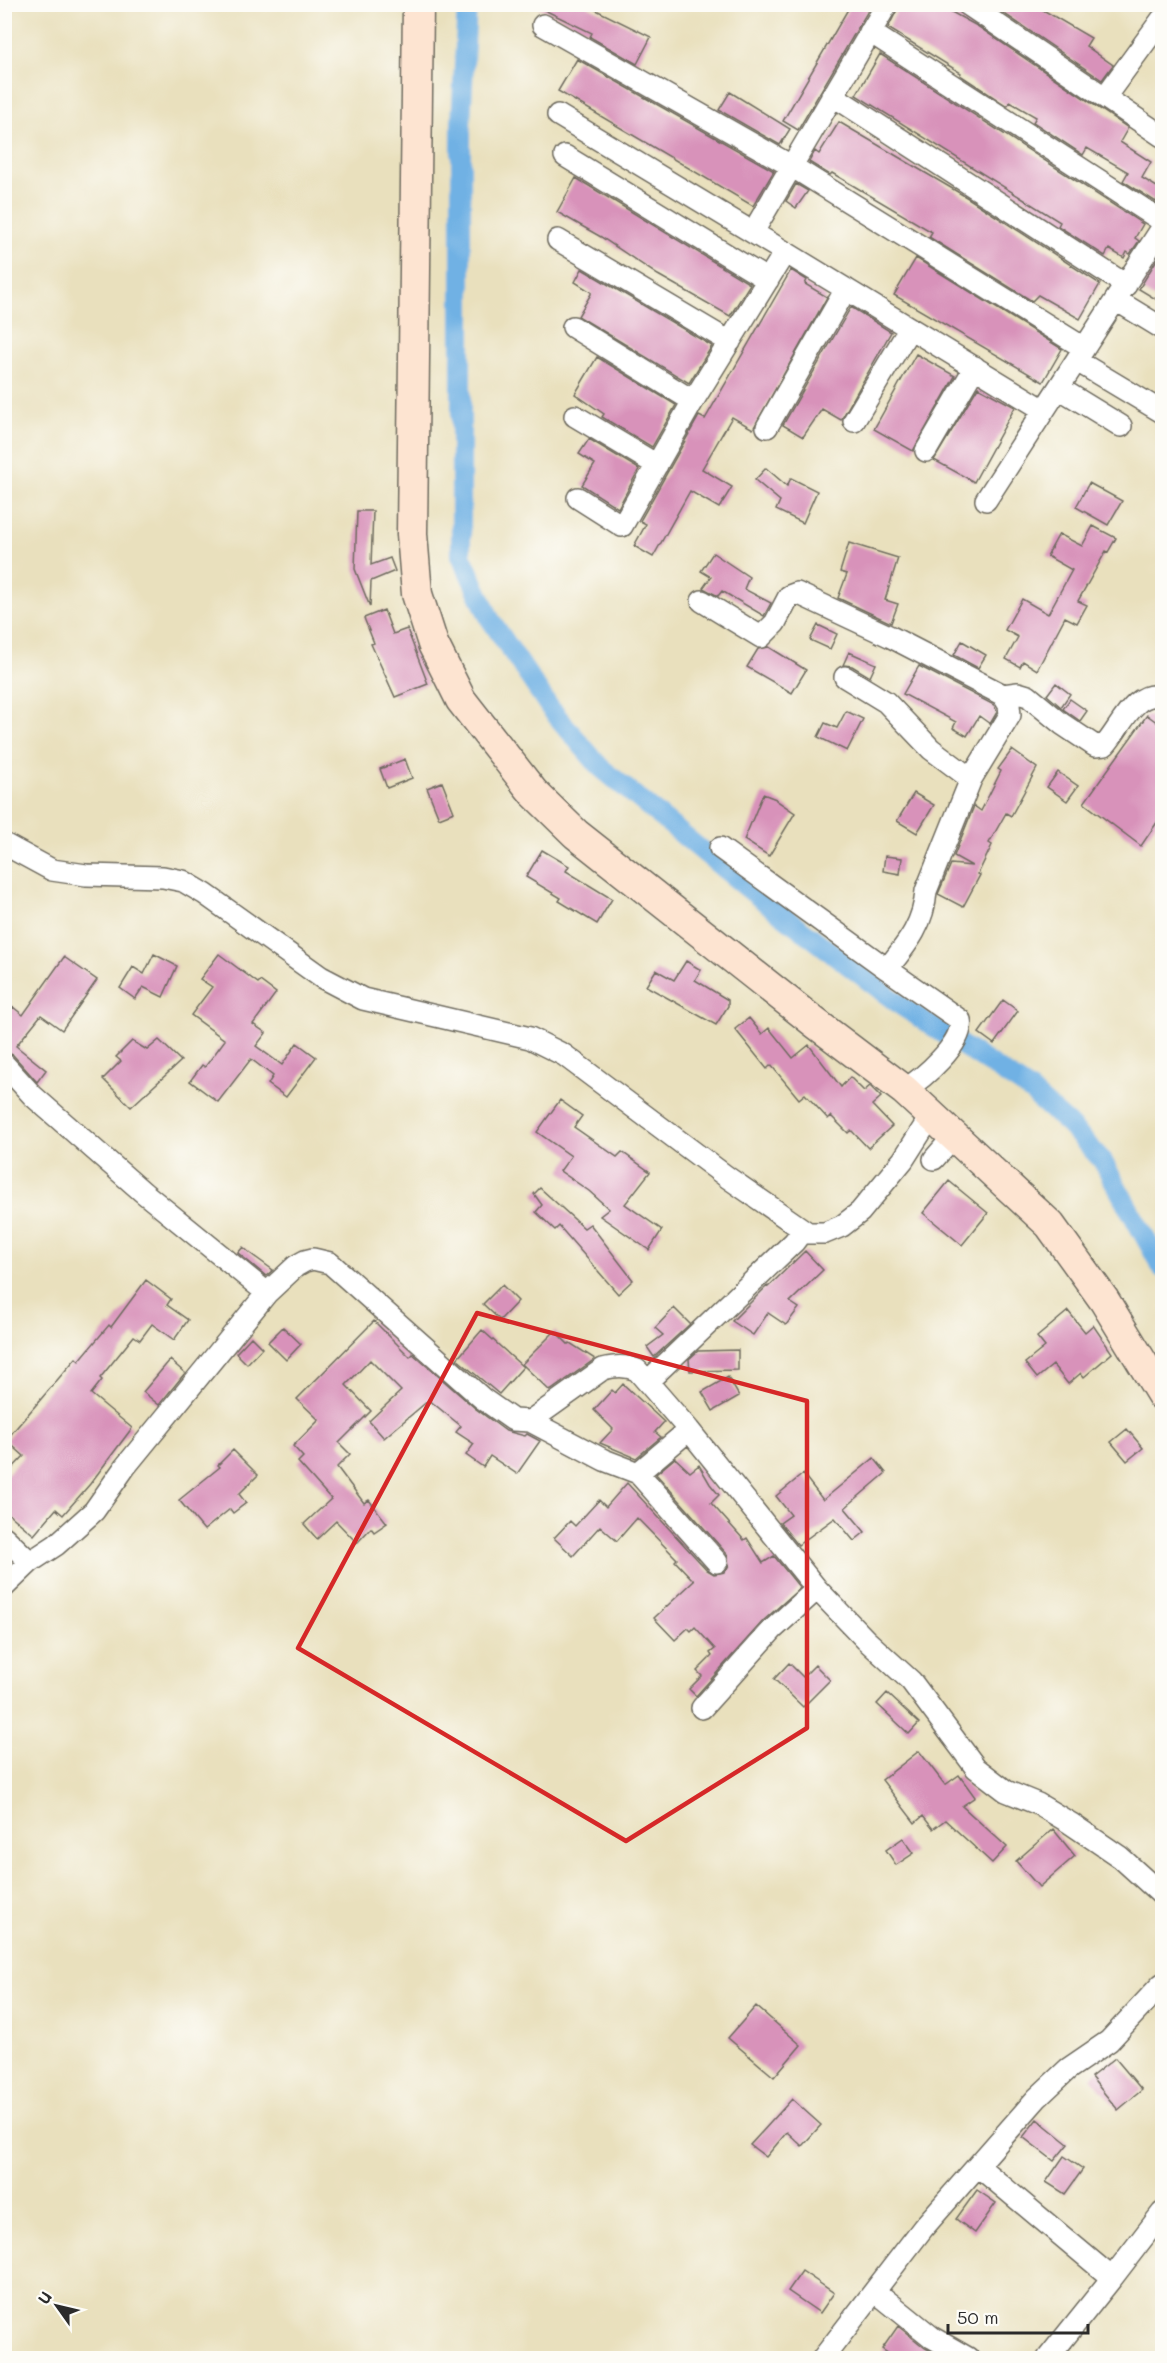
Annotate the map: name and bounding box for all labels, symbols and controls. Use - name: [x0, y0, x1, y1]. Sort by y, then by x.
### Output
- north arrow: [27, 2276, 87, 2336]
- text: U: [32, 2287, 56, 2308]
- scale bar: [948, 2297, 1088, 2335]
- text: 50 m: [957, 2305, 999, 2329]

